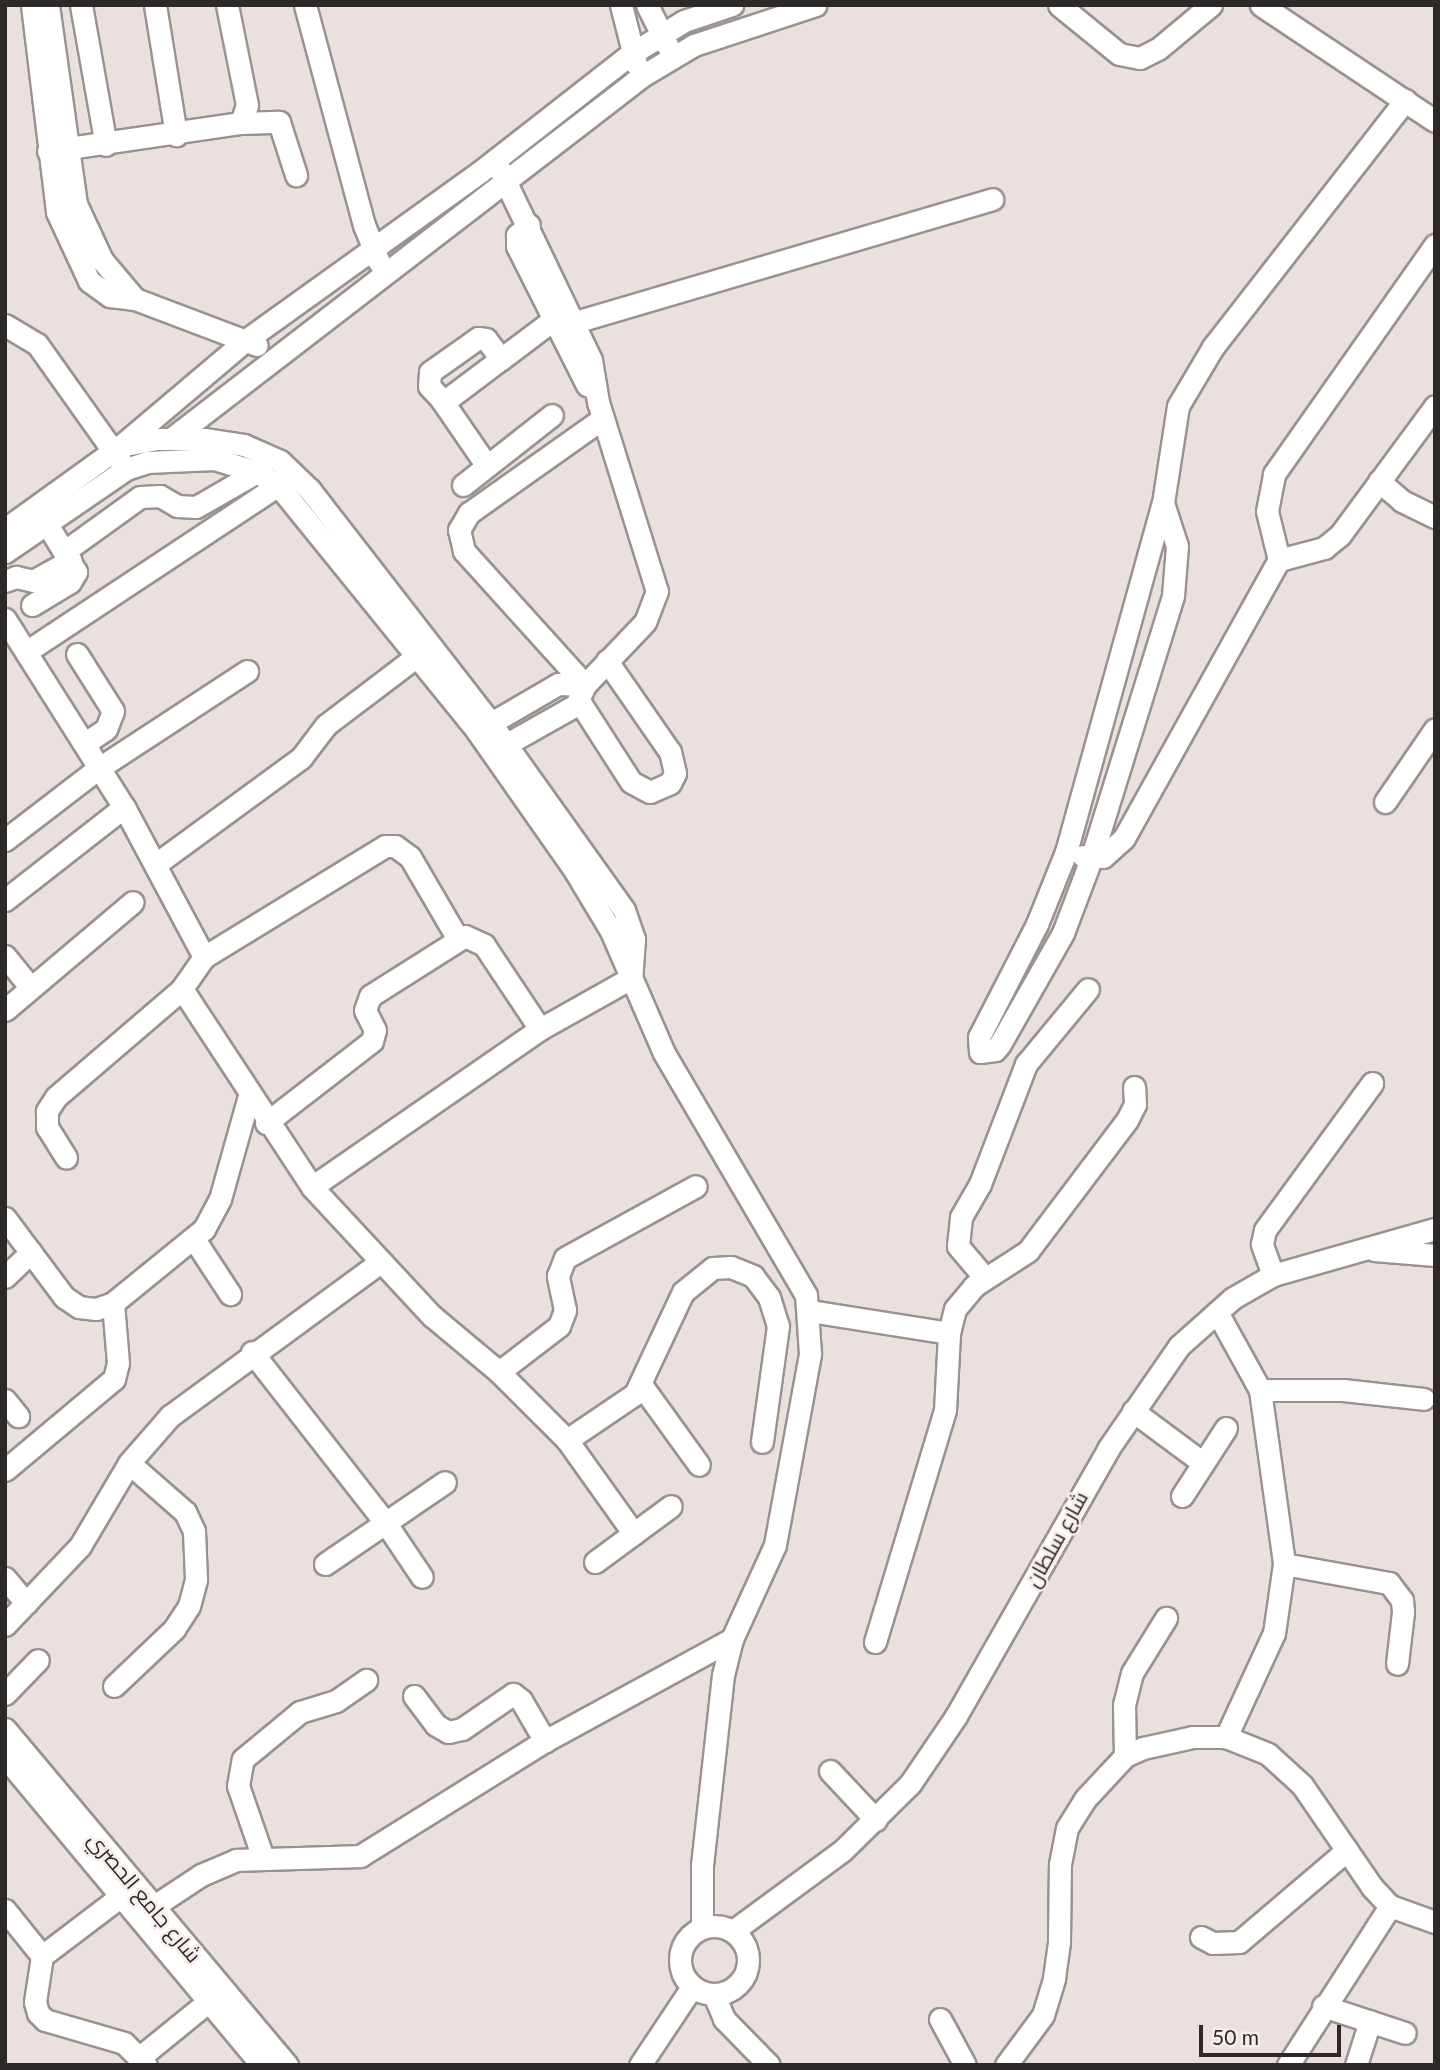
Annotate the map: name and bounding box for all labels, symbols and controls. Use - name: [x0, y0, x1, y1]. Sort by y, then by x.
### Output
- street label: شارع سلطان: [1019, 1487, 1093, 1591]
- street label: شارع جامع الحصري: [83, 1827, 207, 1967]
- scale bar: [1202, 2010, 1344, 2054]
- text: 50 m: [1212, 2024, 1259, 2049]

